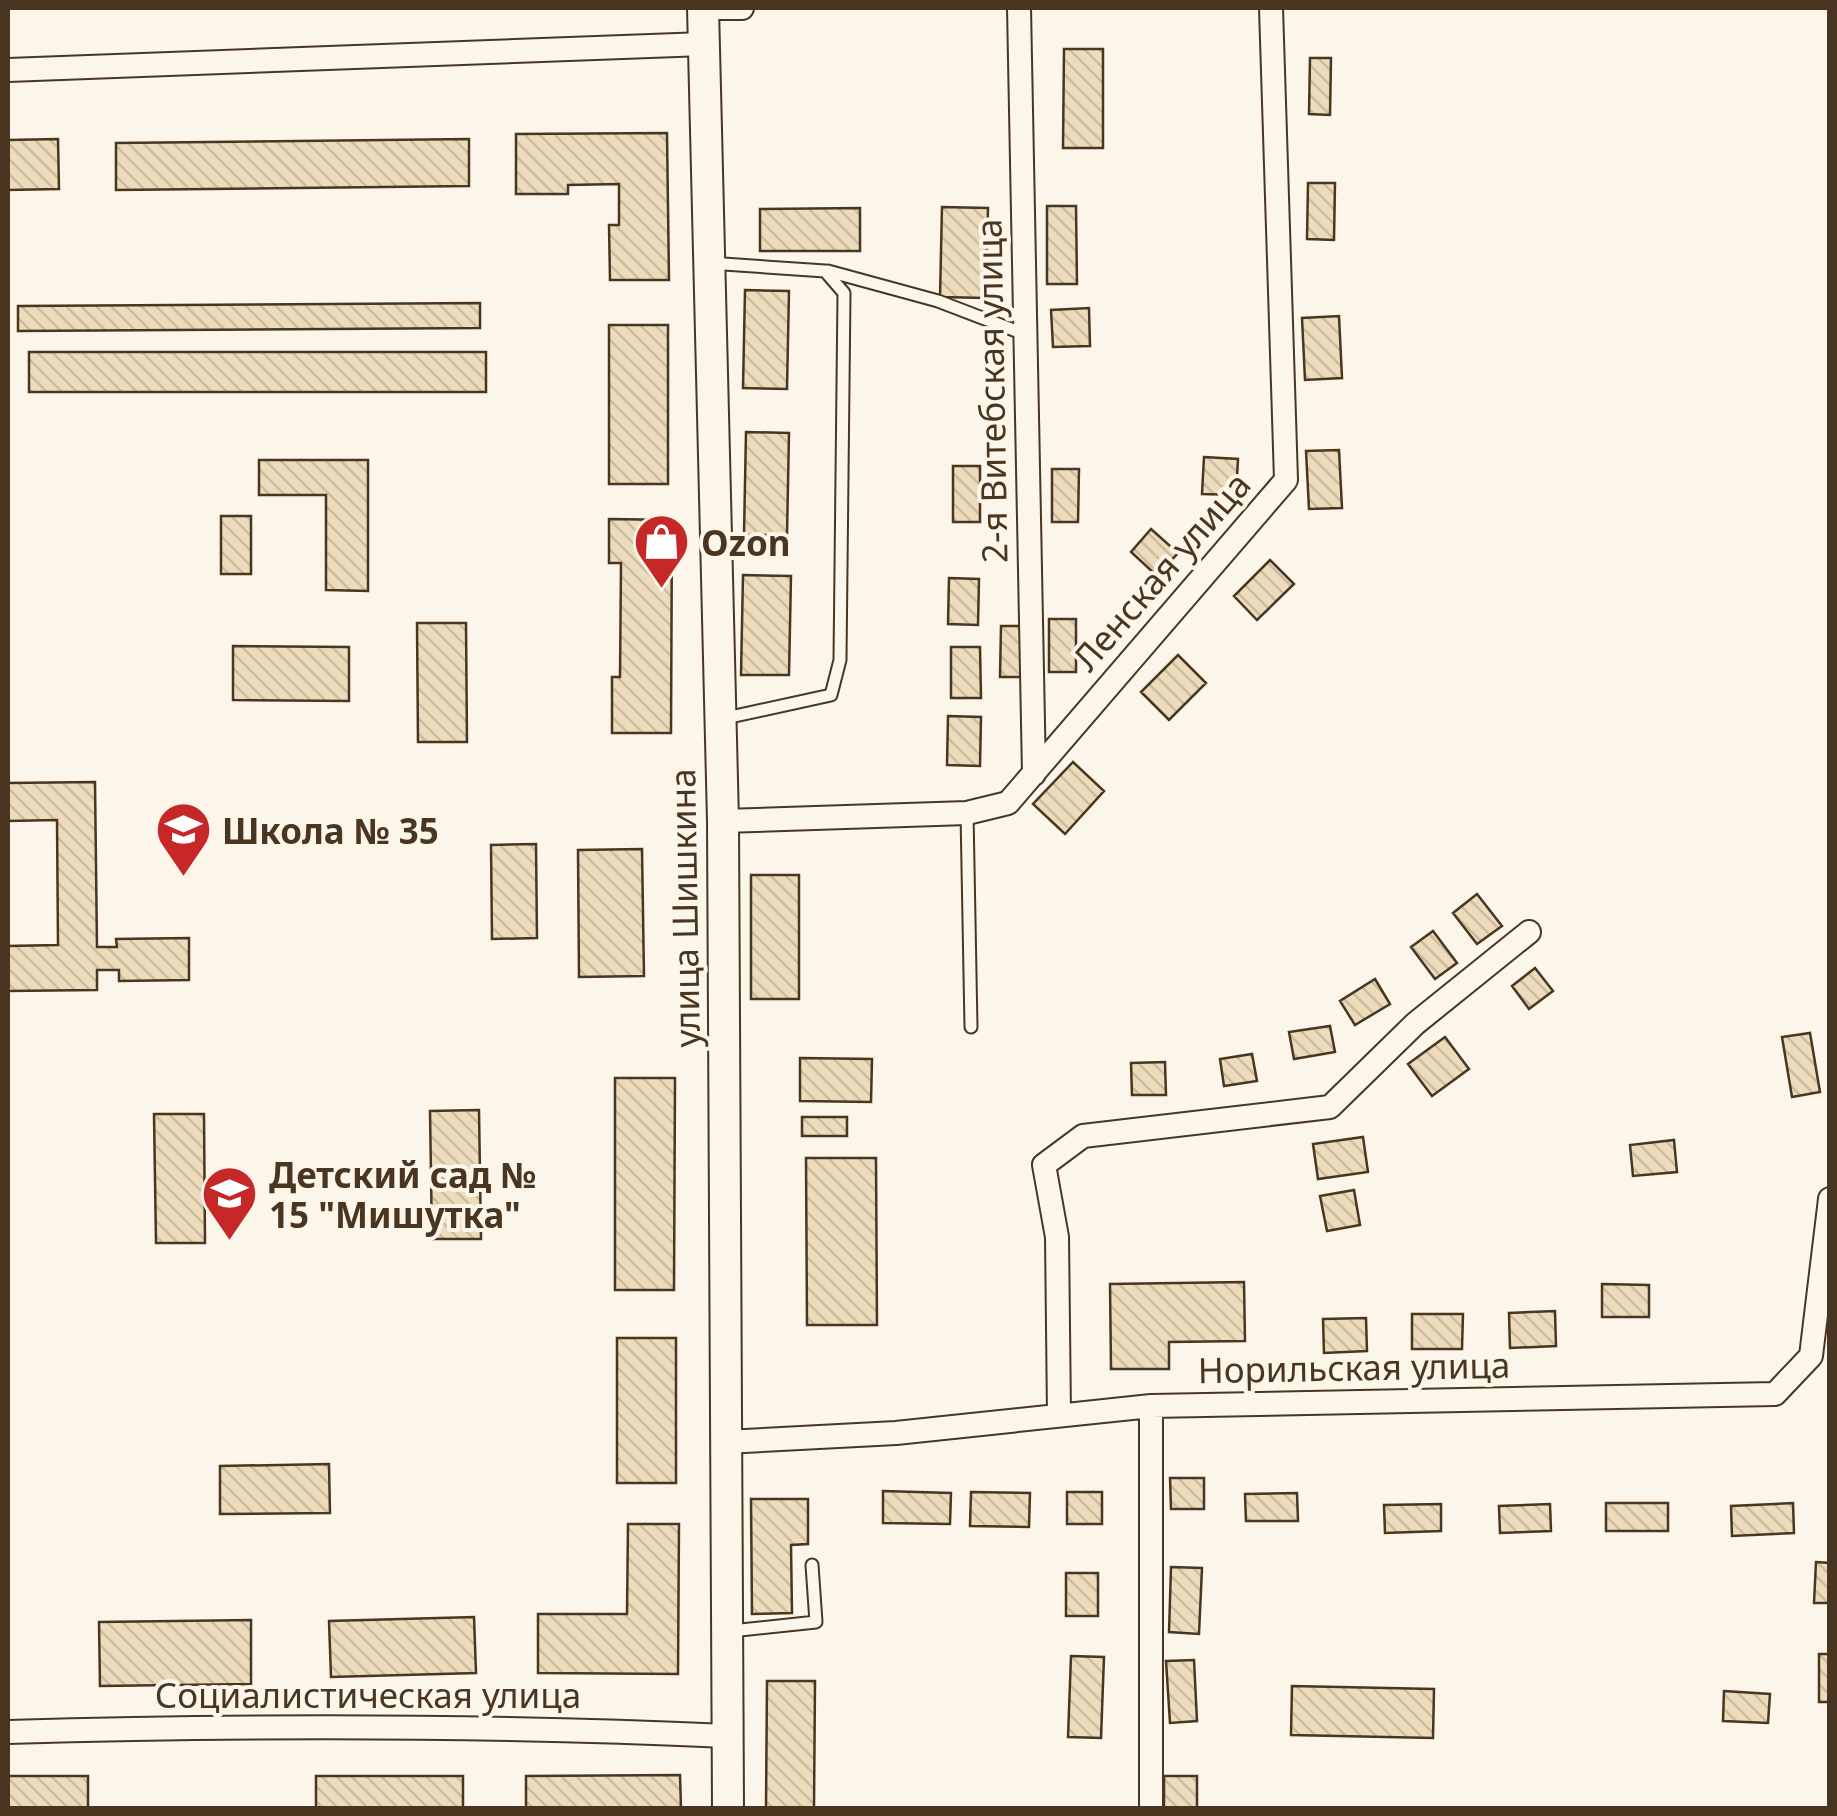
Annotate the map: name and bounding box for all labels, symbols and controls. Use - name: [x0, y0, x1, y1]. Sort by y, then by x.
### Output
- street label: 2-я Витебская улица: [964, 218, 1018, 564]
- street label: Ленская улица: [1062, 462, 1260, 680]
- shop icon: Ozon: [632, 512, 692, 591]
- place label: Ozon: [701, 519, 791, 566]
- street label: улица Шишкина: [658, 768, 710, 1048]
- school or university icon: Школа № 35: [153, 800, 213, 879]
- place label: Школа № 35: [222, 807, 439, 854]
- place label: Детский сад № 15 "Мишутка": [269, 1151, 536, 1238]
- school or university icon: Детский сад № 15 "Мишутка": [200, 1164, 260, 1243]
- street label: Норильская улица: [1197, 1341, 1511, 1393]
- street label: Социалистическая улица: [155, 1671, 581, 1718]

